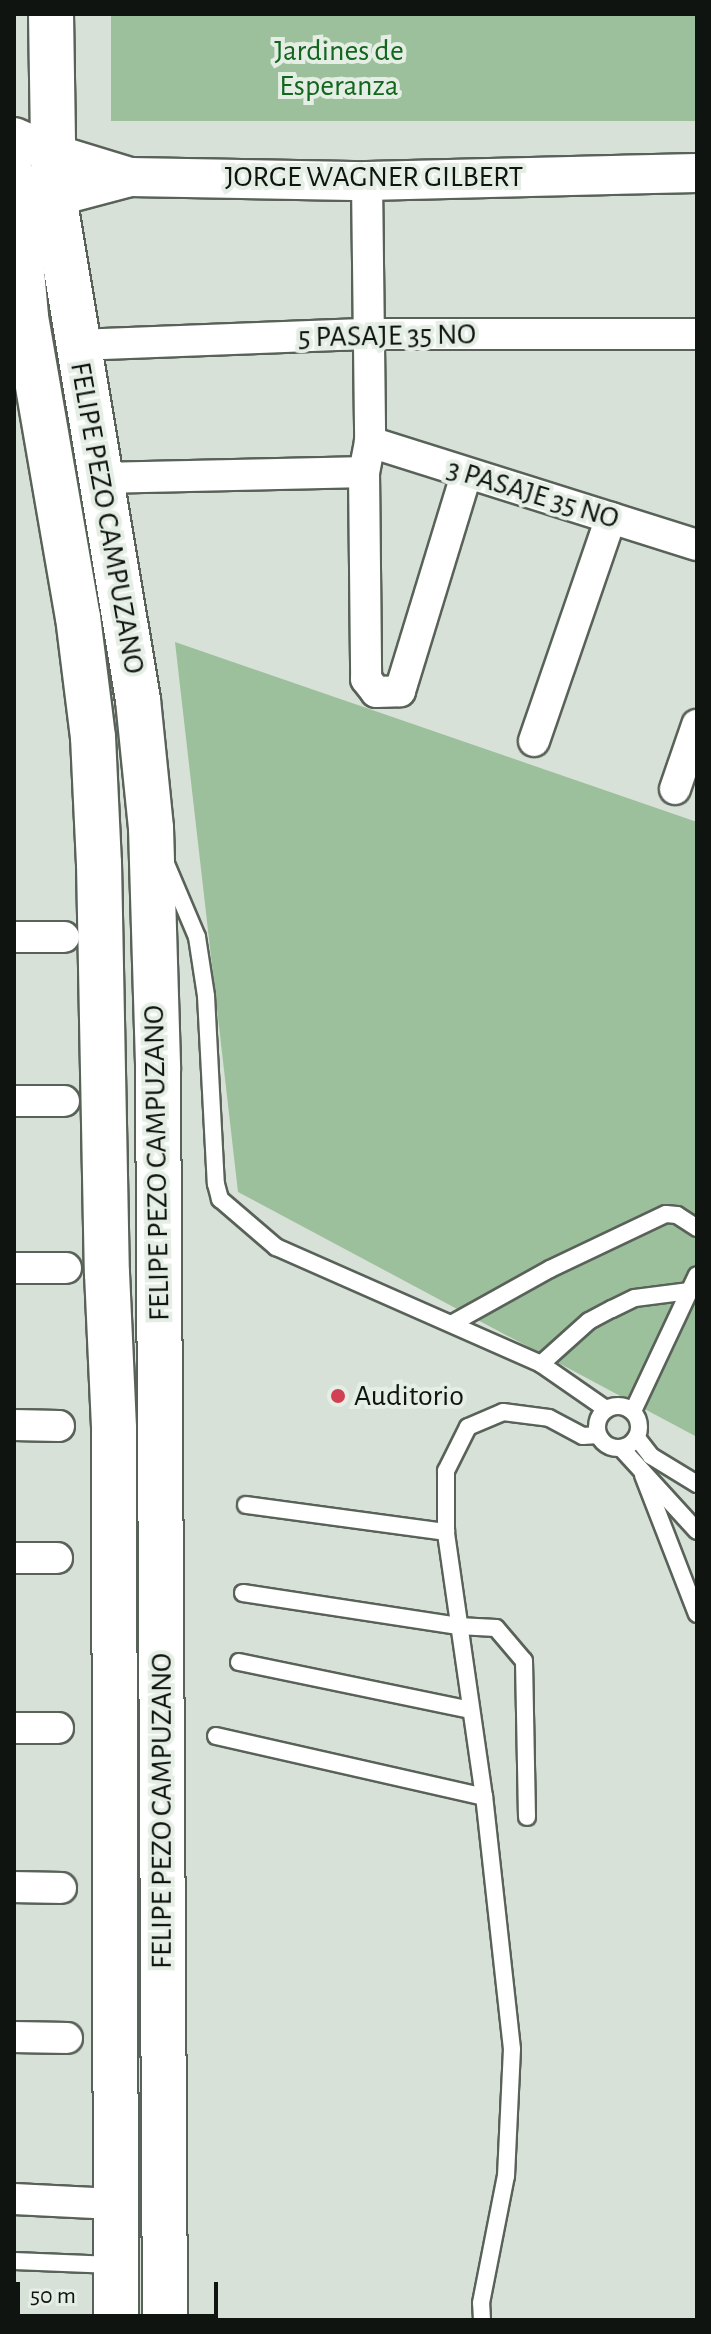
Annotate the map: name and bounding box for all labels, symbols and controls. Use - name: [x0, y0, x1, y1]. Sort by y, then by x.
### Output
- park label: Jardines de Esperanza: [274, 33, 404, 104]
- street label: JORGE WAGNER GILBERT: [225, 159, 523, 195]
- street label: 5 PASAJE 35 NO: [298, 316, 476, 356]
- street label: FELIPE PEZO CAMPUZANO: [62, 359, 152, 677]
- street label: 3 PASAJE 35 NO: [443, 451, 623, 537]
- street label: FELIPE PEZO CAMPUZANO: [136, 1005, 178, 1321]
- place label: Auditorio: [354, 1378, 464, 1414]
- marker: Auditorio: [329, 1387, 347, 1405]
- street label: FELIPE PEZO CAMPUZANO: [144, 1653, 180, 1969]
- scale bar: [20, 2266, 222, 2316]
- text: 50 m: [30, 2284, 76, 2308]

